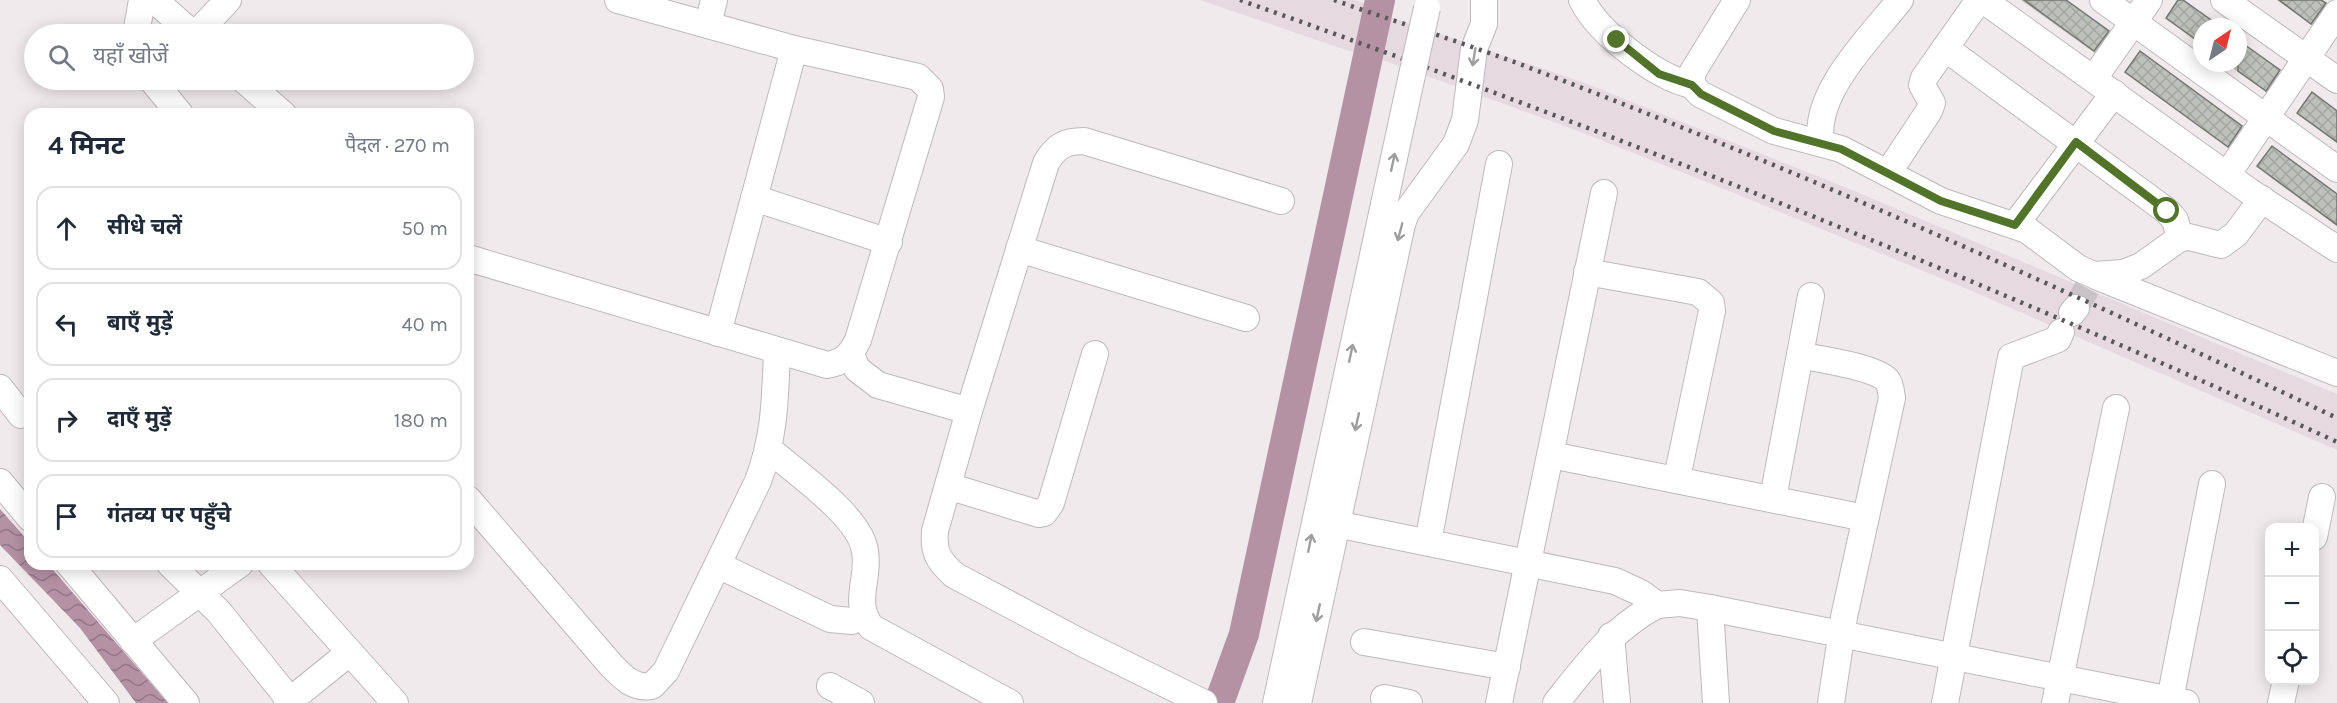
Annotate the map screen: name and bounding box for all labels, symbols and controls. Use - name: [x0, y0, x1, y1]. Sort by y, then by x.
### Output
- north arrow: [2193, 18, 2247, 72]
- search box: [24, 24, 474, 90]
- route end: [1603, 26, 1629, 52]
- icon: search: [45, 41, 78, 74]
- text: यहाँ खोजें: [93, 43, 168, 69]
- one-way arrow: [1468, 46, 1479, 66]
- text: 4 मिनट: [48, 130, 125, 161]
- text: पैदल · 270 m: [345, 134, 450, 157]
- one-way arrow: [1388, 153, 1399, 172]
- route start: [2153, 197, 2179, 223]
- icon: ahead: [50, 212, 83, 245]
- text: सीधे चलें: [107, 214, 182, 240]
- text: 50 m: [401, 217, 448, 240]
- one-way arrow: [1394, 222, 1405, 241]
- icon: left: [50, 308, 83, 341]
- text: बाएँ मुड़ें: [107, 310, 173, 336]
- text: 40 m: [402, 313, 448, 336]
- one-way arrow: [1346, 343, 1357, 363]
- icon: right: [50, 404, 83, 437]
- text: दाएँ मुड़ें: [107, 406, 172, 432]
- text: 180 m: [394, 409, 448, 432]
- one-way arrow: [1351, 412, 1362, 432]
- icon: arrive: [50, 500, 83, 533]
- text: गंतव्य पर पहुँचे: [107, 502, 231, 528]
- map controls: [2265, 523, 2319, 685]
- button: +: [2265, 523, 2319, 577]
- one-way arrow: [1305, 534, 1316, 553]
- button: −: [2265, 577, 2319, 631]
- one-way arrow: [1312, 603, 1323, 622]
- button: locate: [2265, 631, 2319, 685]

